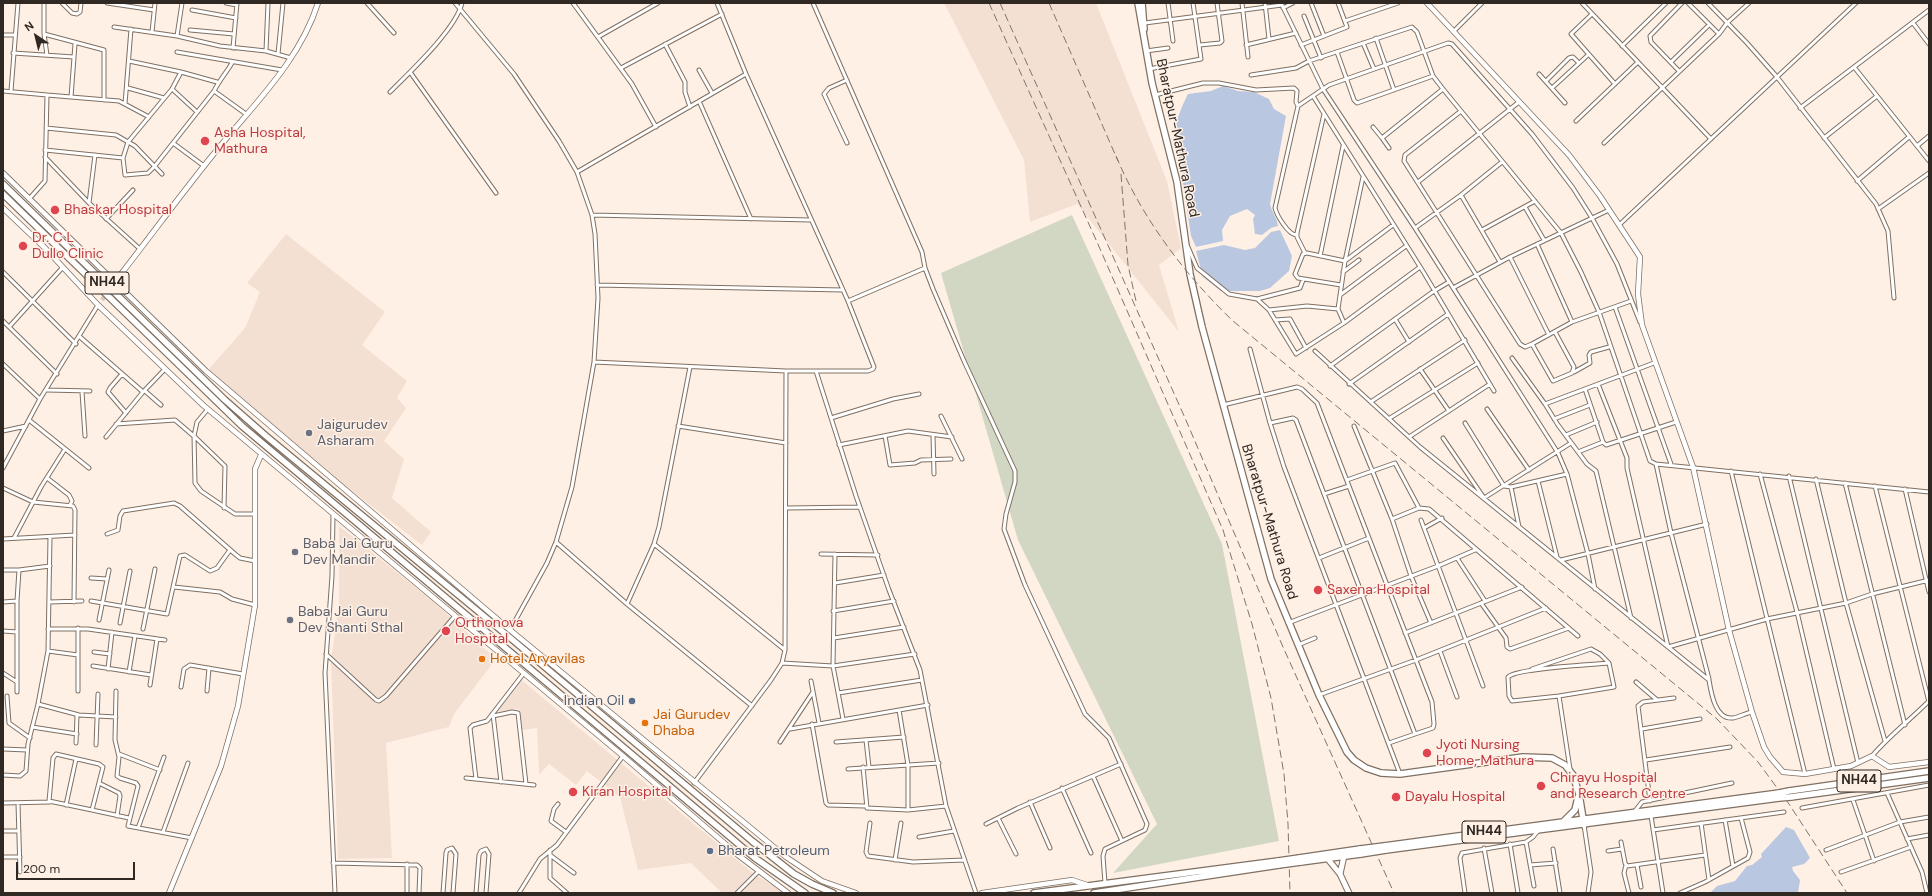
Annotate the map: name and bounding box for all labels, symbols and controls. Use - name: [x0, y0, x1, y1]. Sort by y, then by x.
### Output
- north arrow: [16, 16, 56, 56]
- text: N: [22, 18, 36, 34]
- street label: Bharatpur-Mathura Road: [1152, 57, 1202, 219]
- place label: Asha Hospital, Mathura: [214, 125, 305, 158]
- marker: Asha Hospital, Mathura: [199, 135, 211, 147]
- place label: Bhaskar Hospital: [64, 202, 172, 218]
- marker: Bhaskar Hospital: [49, 204, 61, 216]
- place label: Dr. C L Dullo Clinic: [32, 230, 104, 262]
- marker: Dr. C L Dullo Clinic: [17, 240, 29, 252]
- road number: NH44: [85, 272, 129, 294]
- place label: Jaigurudev Asharam: [317, 417, 388, 450]
- marker: Jaigurudev Asharam: [304, 428, 314, 438]
- street label: Bharatpur-Mathura Road: [1237, 442, 1301, 602]
- place label: Baba Jai Guru Dev Mandir: [303, 536, 393, 568]
- marker: Baba Jai Guru Dev Mandir: [290, 547, 300, 557]
- place label: Saxena Hospital: [1327, 582, 1430, 598]
- marker: Saxena Hospital: [1312, 584, 1324, 596]
- place label: Baba Jai Guru Dev Shanti Sthal: [298, 604, 403, 636]
- marker: Baba Jai Guru Dev Shanti Sthal: [285, 615, 295, 625]
- place label: Orthonova Hospital: [455, 615, 523, 648]
- marker: Orthonova Hospital: [440, 625, 452, 637]
- place label: Hotel Aryavilas: [490, 651, 585, 667]
- marker: Hotel Aryavilas: [477, 654, 487, 664]
- place label: Indian Oil: [564, 693, 624, 709]
- marker: Indian Oil: [627, 696, 637, 706]
- place label: Jai Gurudev Dhaba: [653, 707, 730, 740]
- marker: Jai Gurudev Dhaba: [640, 718, 650, 728]
- place label: Jyoti Nursing Home, Mathura: [1436, 737, 1534, 770]
- marker: Jyoti Nursing Home, Mathura: [1421, 747, 1433, 759]
- place label: Chirayu Hospital and Research Centre: [1550, 770, 1686, 802]
- road number: NH44: [1837, 770, 1881, 792]
- marker: Chirayu Hospital and Research Centre: [1535, 780, 1547, 792]
- place label: Kiran Hospital: [582, 784, 671, 800]
- marker: Kiran Hospital: [567, 786, 579, 798]
- place label: Dayalu Hospital: [1405, 789, 1505, 805]
- marker: Dayalu Hospital: [1390, 791, 1402, 803]
- road number: NH44: [1462, 821, 1506, 843]
- place label: Bharat Petroleum: [718, 843, 830, 859]
- marker: Bharat Petroleum: [705, 846, 715, 856]
- scale bar: [18, 854, 137, 880]
- text: 200 m: [23, 861, 60, 877]

